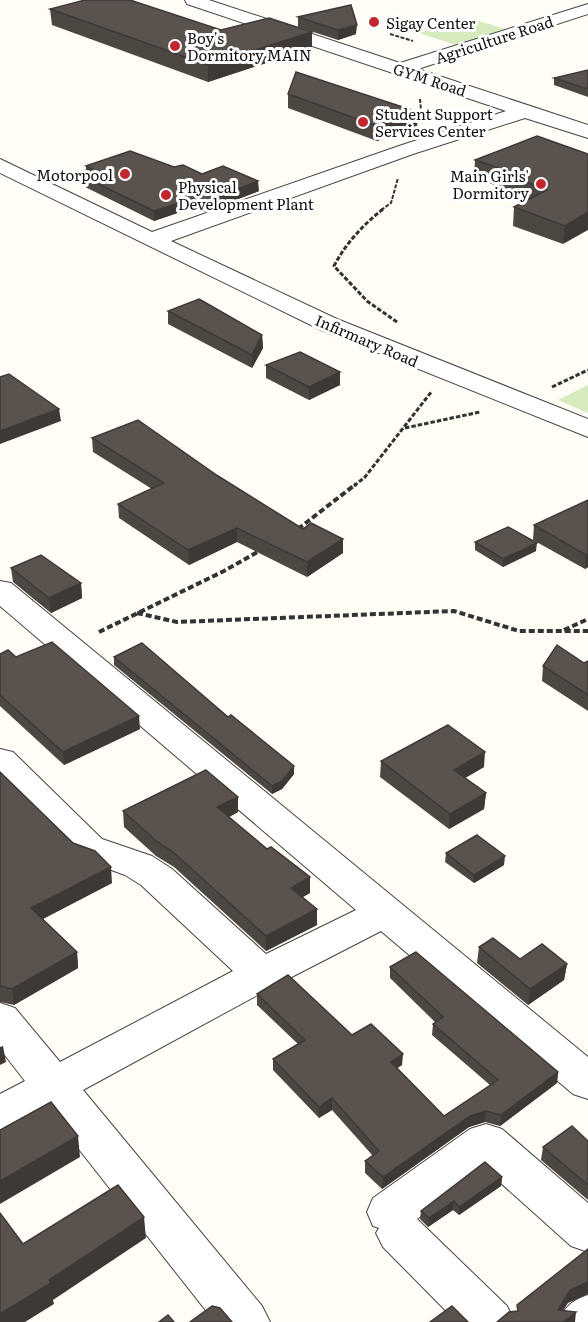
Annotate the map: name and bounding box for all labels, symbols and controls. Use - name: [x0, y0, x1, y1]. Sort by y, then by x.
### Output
- street label: Agriculture Road: [432, 9, 556, 69]
- place label: Sigay Center: [386, 11, 475, 34]
- marker: Sigay Center: [367, 15, 381, 29]
- place label: Boy's Dormitory MAIN: [187, 26, 311, 66]
- marker: Boy's Dormitory MAIN: [168, 39, 182, 53]
- street label: GYM Road: [390, 56, 470, 102]
- place label: Student Support Services Center: [375, 102, 493, 142]
- marker: Student Support Services Center: [356, 115, 370, 129]
- place label: Motorpool: [36, 163, 113, 186]
- place label: Main Girls' Dormitory: [450, 164, 529, 204]
- marker: Motorpool: [118, 167, 132, 181]
- place label: Physical Development Plant: [178, 175, 314, 215]
- marker: Main Girls' Dormitory: [534, 177, 548, 191]
- marker: Physical Development Plant: [159, 188, 173, 202]
- street label: Infirmary Road: [312, 308, 422, 372]

